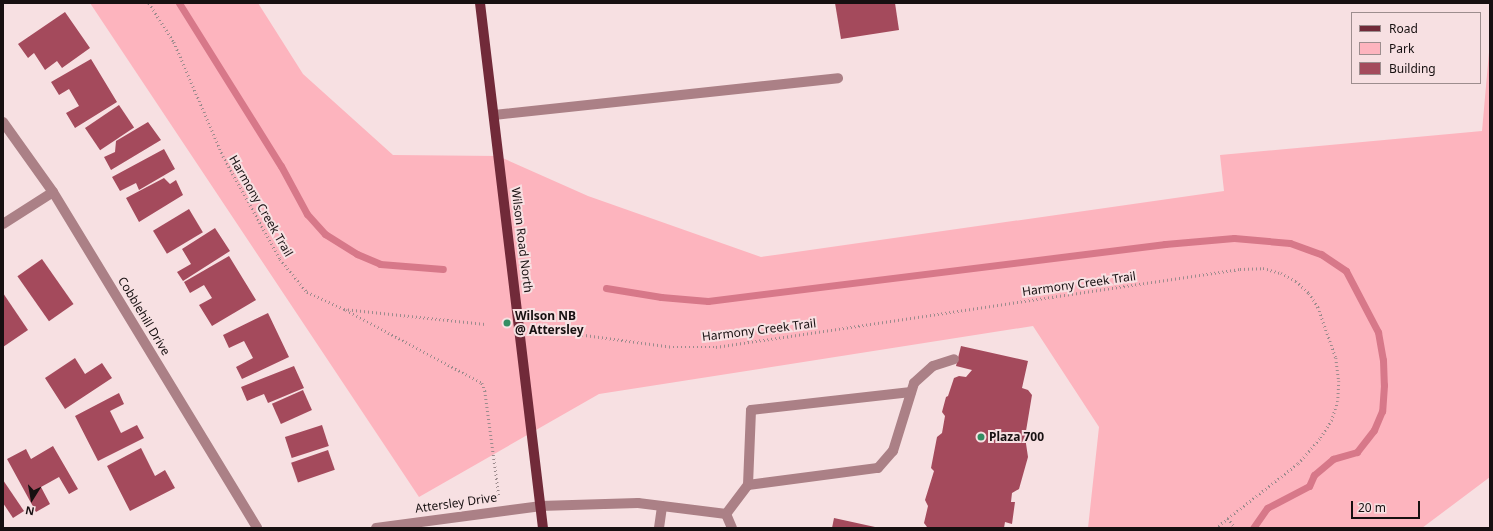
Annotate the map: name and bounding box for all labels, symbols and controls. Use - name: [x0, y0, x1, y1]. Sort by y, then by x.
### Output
- legend: [1351, 12, 1481, 84]
- text: Road: [1389, 20, 1418, 37]
- text: Park: [1389, 40, 1414, 57]
- text: Building: [1389, 60, 1436, 77]
- street label: Harmony Creek Trail: [226, 153, 296, 259]
- street label: Wilson Road North: [508, 187, 536, 293]
- street label: Harmony Creek Trail: [1021, 269, 1137, 299]
- street label: Cobblehill Drive: [115, 274, 173, 358]
- place label: Wilson NB @ Attersley: [515, 309, 584, 337]
- street label: Harmony Creek Trail: [701, 316, 817, 344]
- marker: Wilson NB @ Attersley: [502, 318, 512, 328]
- place label: Plaza 700: [989, 430, 1044, 444]
- marker: Plaza 700: [976, 432, 986, 442]
- north arrow: [12, 479, 52, 519]
- street label: Attersley Drive: [414, 490, 498, 516]
- scale bar: [1353, 493, 1422, 519]
- text: 20 m: [1358, 499, 1386, 516]
- text: N: [24, 503, 35, 519]

